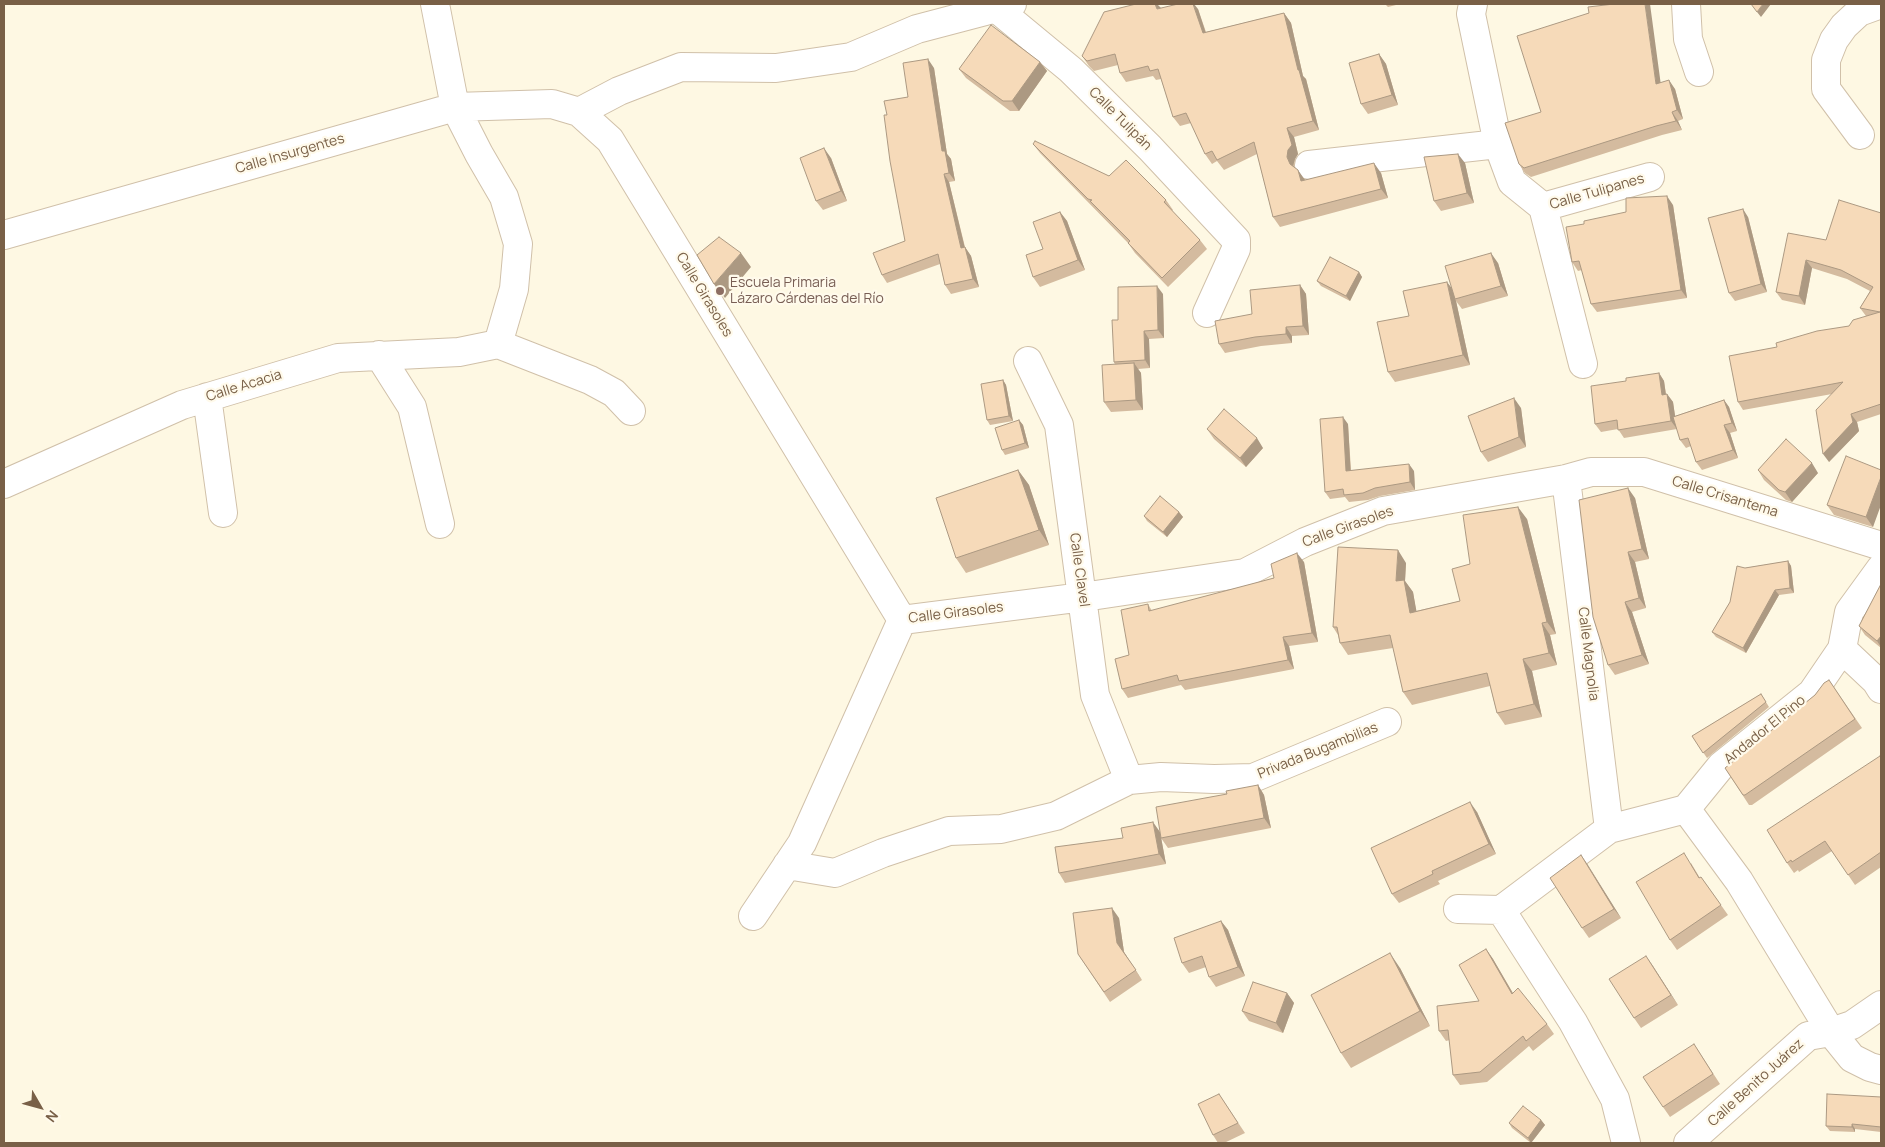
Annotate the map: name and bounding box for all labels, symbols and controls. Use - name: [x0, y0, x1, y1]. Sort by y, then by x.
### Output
- street label: Calle Tulipán: [1085, 84, 1155, 154]
- street label: Calle Insurgentes: [233, 130, 347, 178]
- street label: Calle Tulipanes: [1548, 170, 1646, 214]
- street label: Calle Girasoles: [672, 250, 736, 340]
- place label: Escuela Primaria Lázaro Cárdenas del Río: [730, 275, 884, 308]
- marker: Escuela Primaria Lázaro Cárdenas del Río: [714, 285, 726, 297]
- street label: Calle Acacia: [204, 367, 284, 405]
- street label: Calle Crisantema: [1670, 473, 1780, 521]
- street label: Calle Girasoles: [1300, 503, 1396, 551]
- street label: Calle Clavel: [1066, 532, 1092, 608]
- street label: Calle Girasoles: [908, 599, 1004, 627]
- street label: Calle Magnolia: [1574, 606, 1602, 702]
- street label: Andador El Pino: [1721, 692, 1809, 768]
- street label: Privada Bugambilias: [1255, 719, 1381, 783]
- street label: Calle Benito Juárez: [1705, 1036, 1807, 1130]
- north arrow: [15, 1082, 65, 1132]
- text: N: [42, 1107, 63, 1126]

